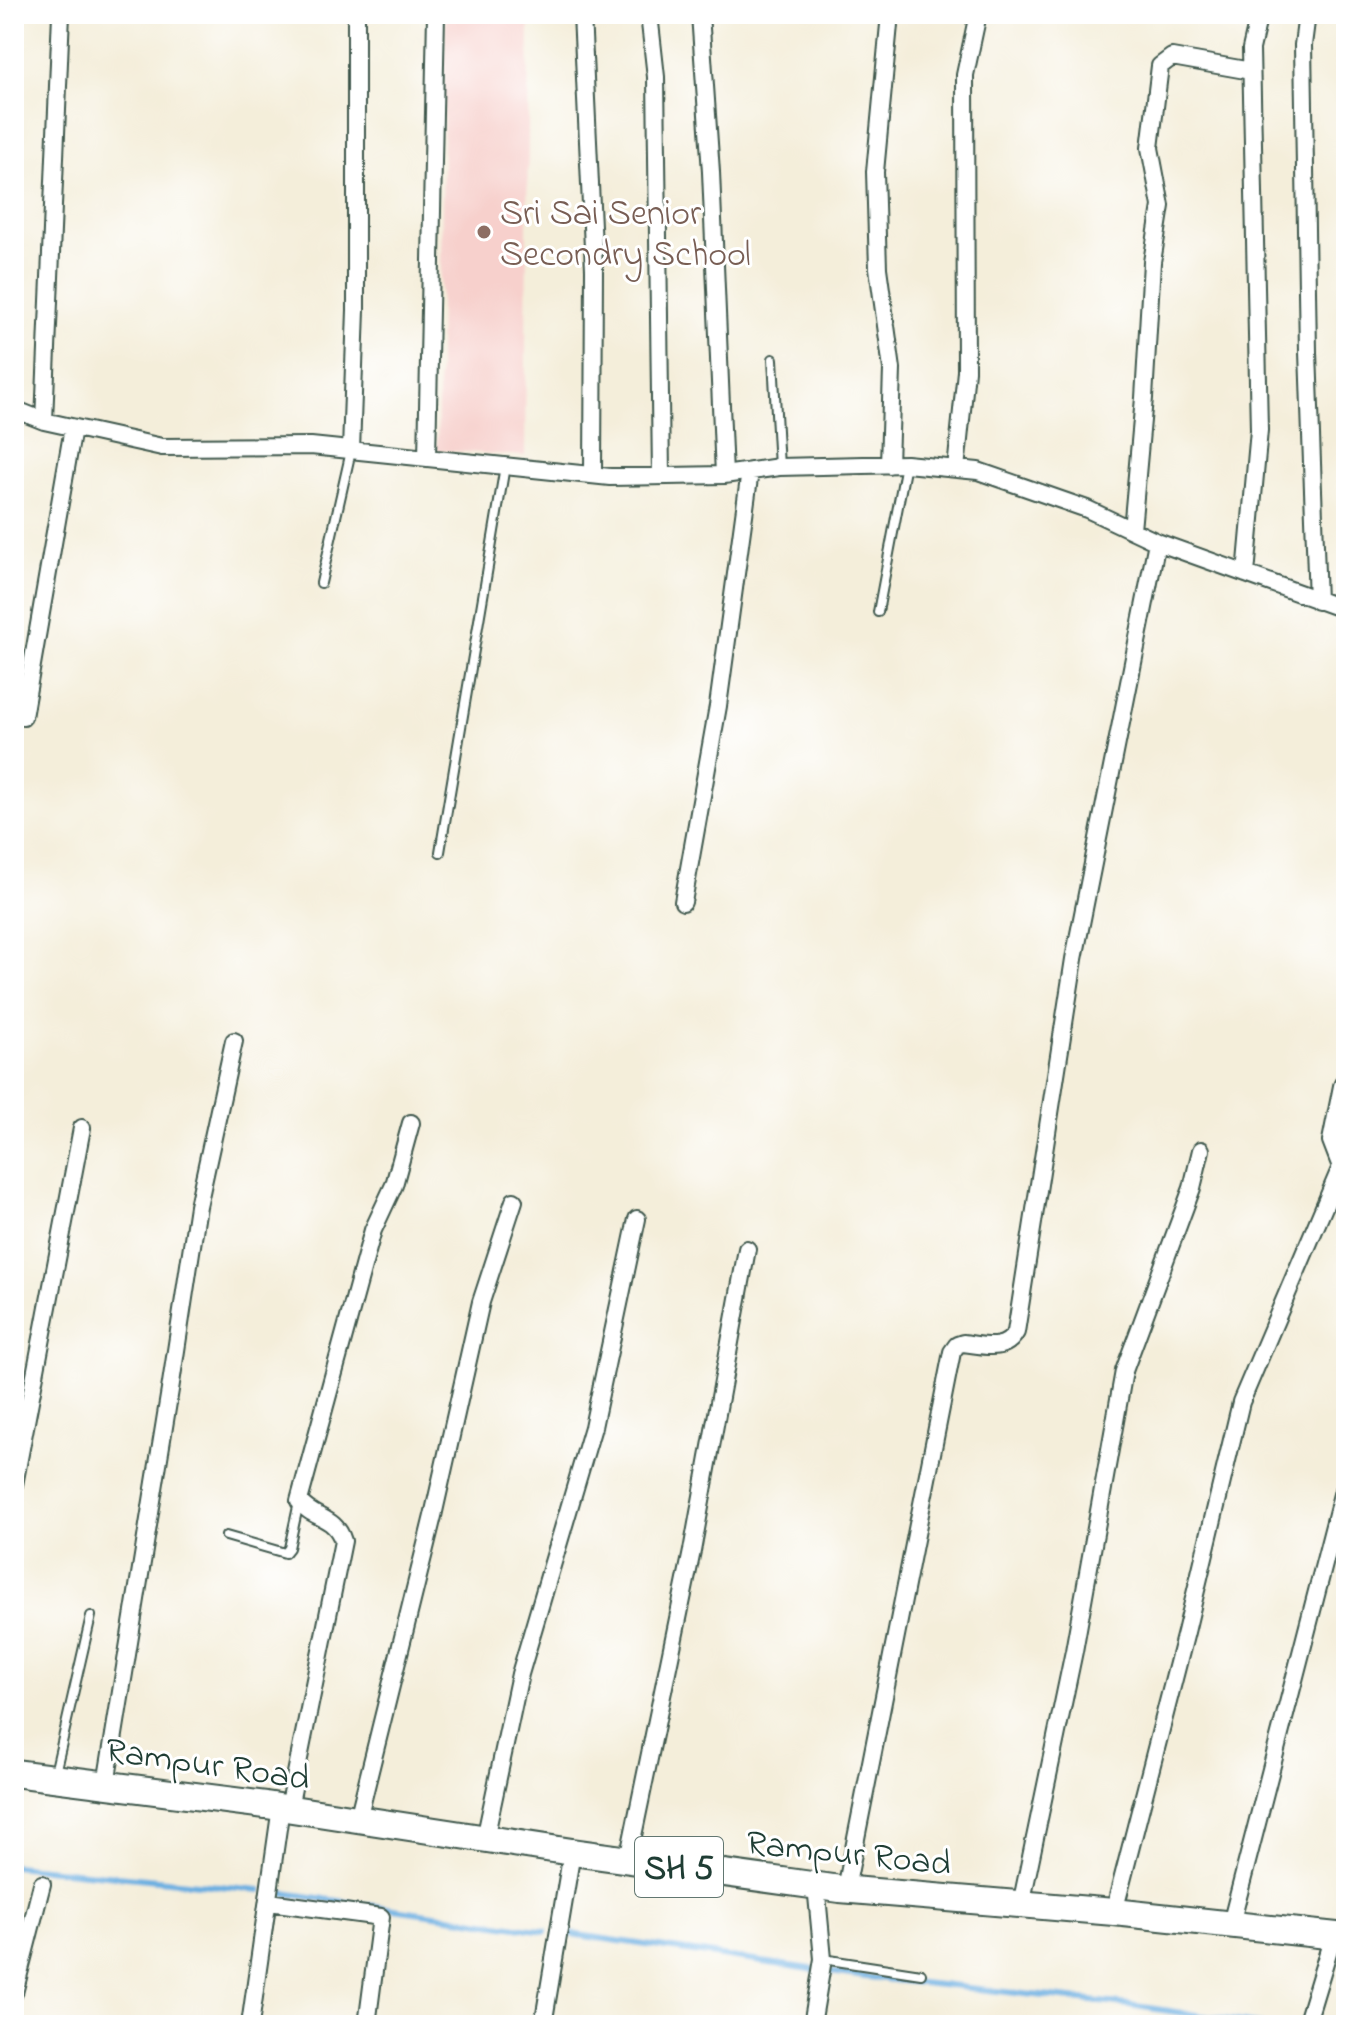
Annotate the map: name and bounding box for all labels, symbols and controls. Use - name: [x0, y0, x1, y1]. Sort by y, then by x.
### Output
- place label: Sri Sai Senior Secondry School: [500, 189, 751, 283]
- marker: Sri Sai Senior Secondry School: [475, 223, 493, 241]
- street label: Rampur Road: [102, 1726, 313, 1807]
- street label: Rampur Road: [743, 1818, 954, 1893]
- road number: SH 5: [635, 1837, 723, 1897]

